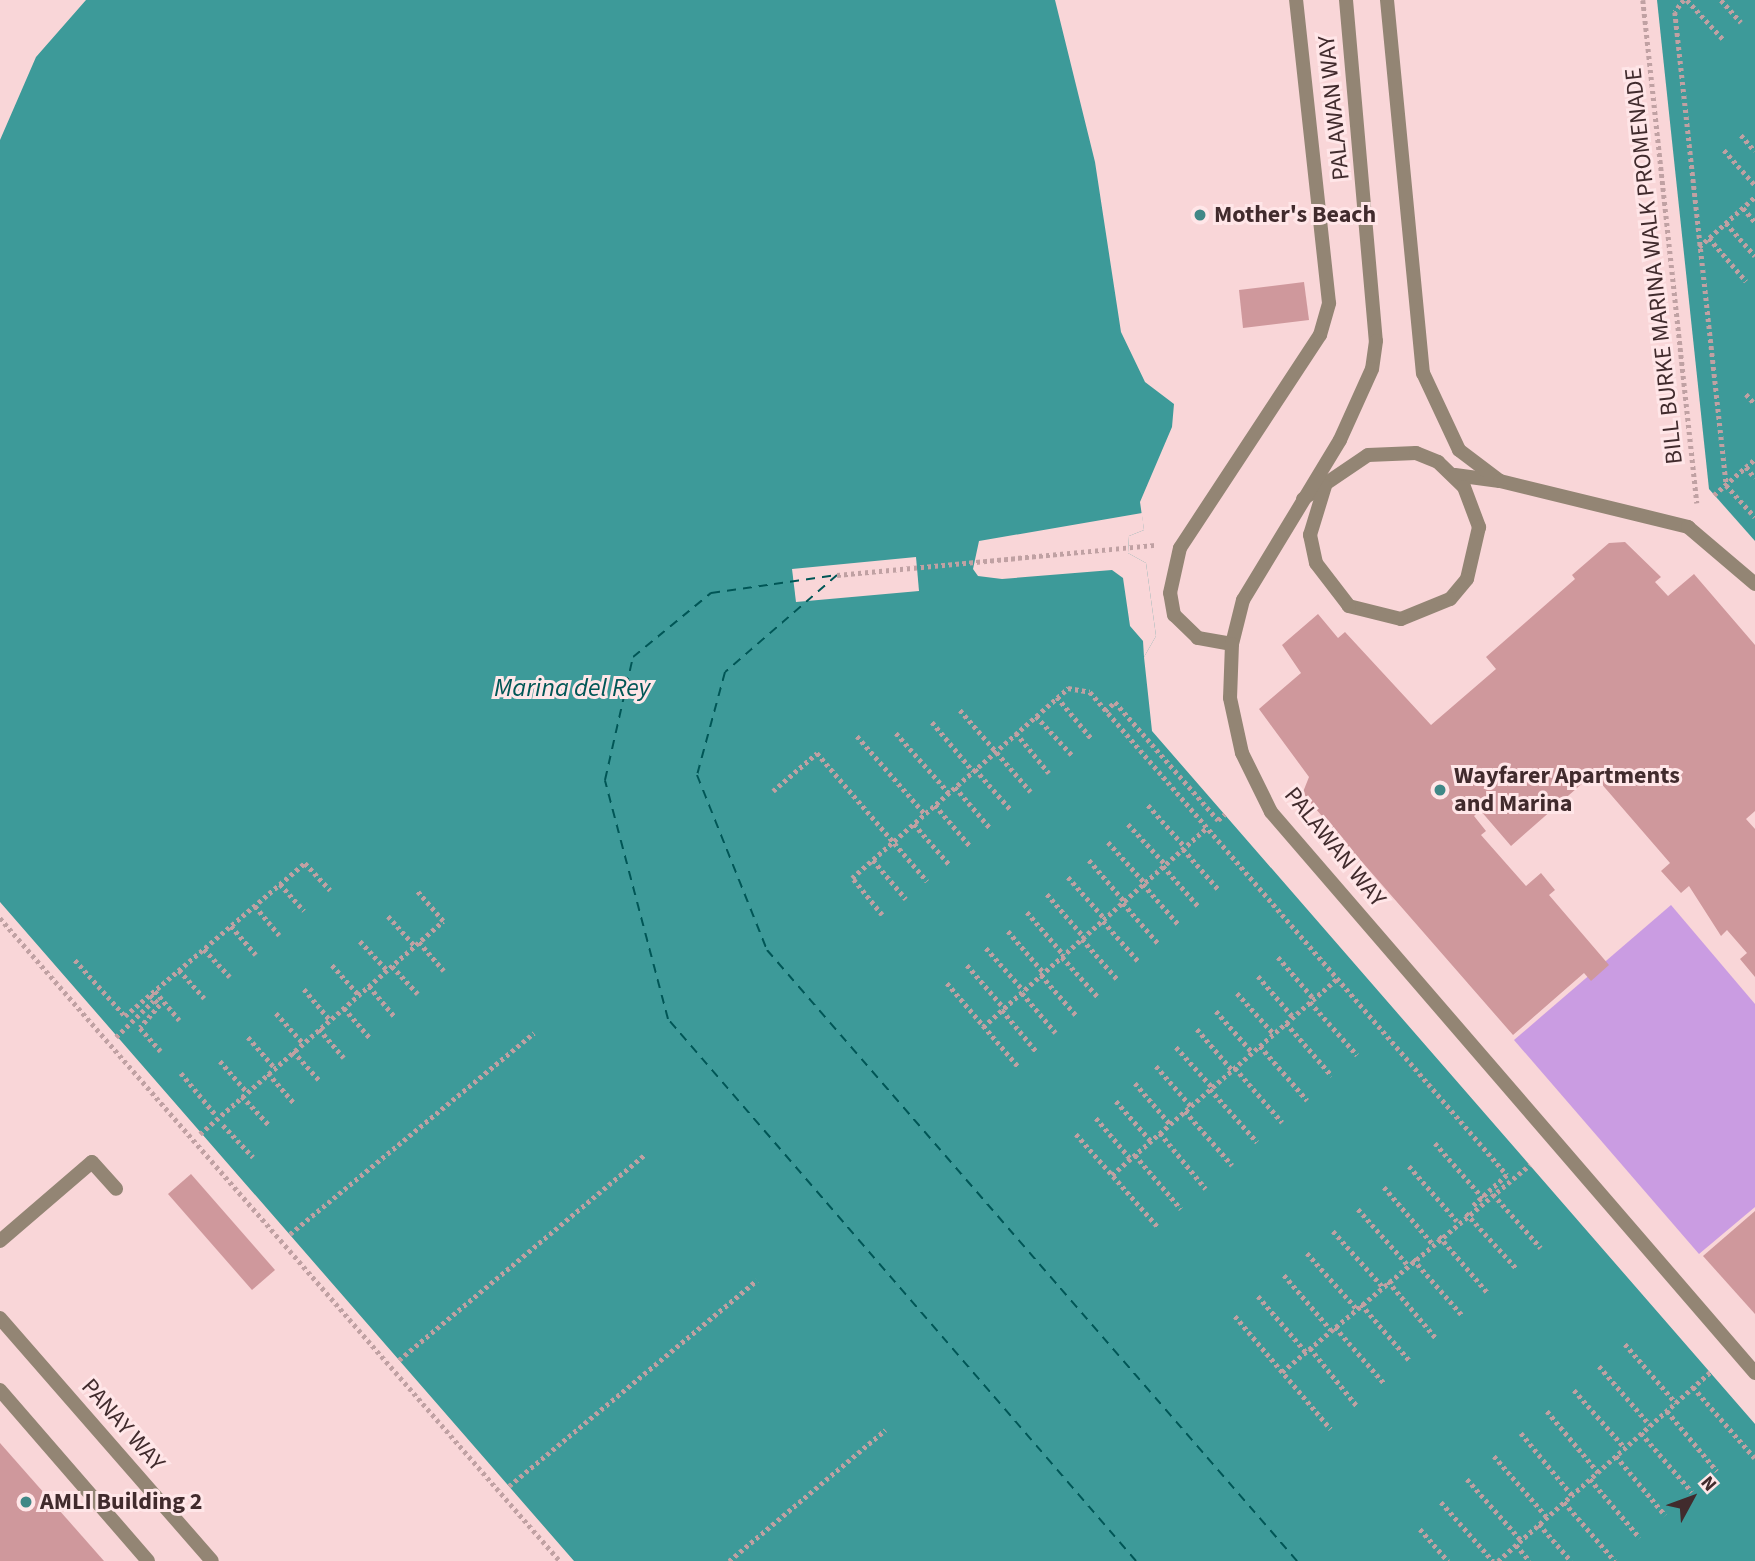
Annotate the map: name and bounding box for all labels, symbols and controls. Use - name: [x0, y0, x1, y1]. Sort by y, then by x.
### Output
- street label: PALAWAN WAY: [1312, 34, 1356, 182]
- street label: BILL BURKE MARINA WALK PROMENADE: [1619, 66, 1689, 466]
- place label: Mother's Beach: [1214, 201, 1376, 229]
- marker: Mother's Beach: [1192, 207, 1208, 223]
- water label: Marina del Rey: [494, 672, 650, 704]
- place label: Wayfarer Apartments and Marina: [1454, 762, 1680, 818]
- street label: PALAWAN WAY: [1278, 781, 1392, 913]
- marker: Wayfarer Apartments and Marina: [1432, 782, 1448, 798]
- street label: PANAY WAY: [75, 1373, 171, 1477]
- north arrow: [1657, 1463, 1727, 1533]
- text: N: [1694, 1470, 1723, 1498]
- place label: AMLI Building 2: [40, 1488, 203, 1516]
- marker: AMLI Building 2: [18, 1494, 34, 1510]

